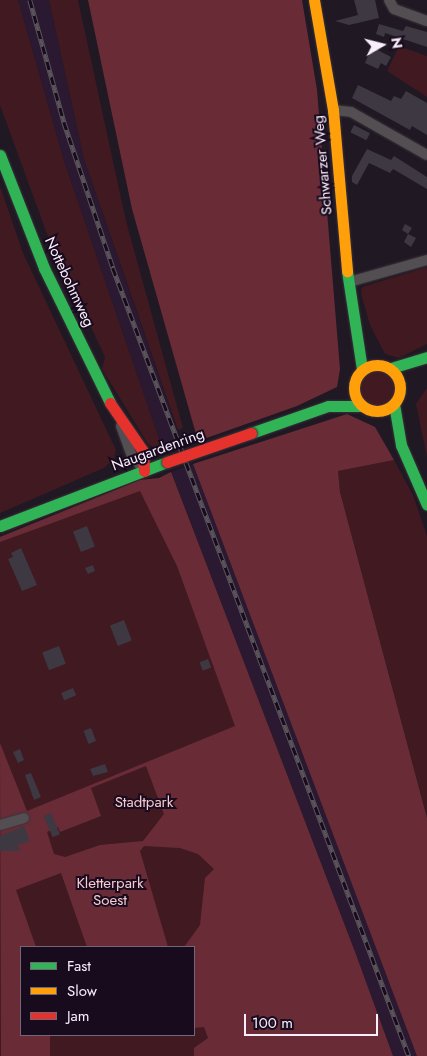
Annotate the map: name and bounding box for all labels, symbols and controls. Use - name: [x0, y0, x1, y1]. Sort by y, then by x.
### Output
- north arrow: [357, 20, 407, 70]
- text: N: [386, 36, 408, 50]
- street label: Schwarzer Weg: [310, 114, 336, 216]
- street label: Nottebohmweg: [40, 234, 98, 330]
- street label: Naugardenring: [109, 425, 207, 475]
- park label: Stadtpark: [115, 794, 173, 812]
- park label: Kletterpark Soest: [76, 874, 144, 909]
- legend: [20, 946, 195, 1036]
- text: Fast: [67, 955, 91, 977]
- text: Slow: [67, 980, 97, 1002]
- scale bar: [247, 1004, 381, 1036]
- text: Jam: [67, 1005, 90, 1027]
- text: 100 m: [252, 1012, 293, 1034]

